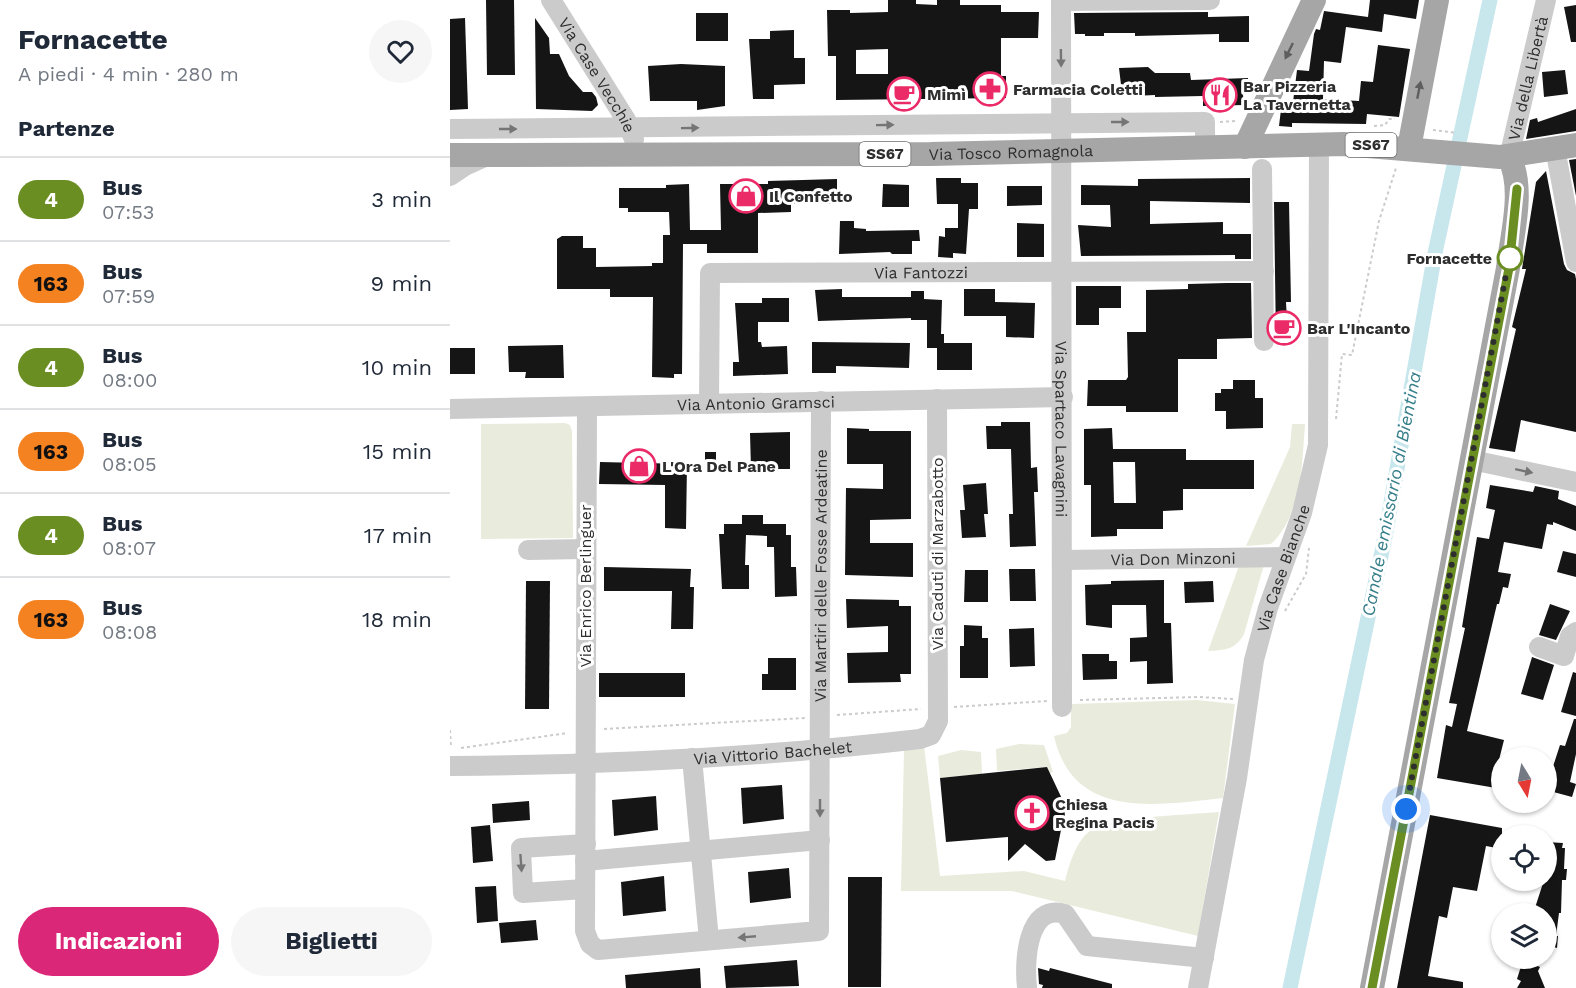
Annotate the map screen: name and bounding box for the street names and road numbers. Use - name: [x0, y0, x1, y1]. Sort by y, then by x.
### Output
- street label: Via Case Vecchie: [555, 14, 640, 135]
- street label: Via della Libertà: [1504, 14, 1551, 142]
- road number: SS67: [1346, 133, 1396, 157]
- street label: Via Tosco Romagnola: [928, 141, 1094, 164]
- road number: SS67: [860, 142, 910, 166]
- street label: Via Fantozzi: [874, 263, 968, 282]
- street label: Via Spartaco Lavagnini: [1052, 341, 1071, 517]
- street label: Via Antonio Gramsci: [677, 392, 835, 414]
- street label: Via Martiri delle Fosse Ardeatine: [810, 449, 830, 702]
- street label: Via Caduti di Marzabotto: [928, 457, 947, 651]
- street label: Via Case Bianche: [1252, 503, 1313, 634]
- street label: Via Enrico Berlinguer: [576, 504, 595, 668]
- street label: Via Don Minzoni: [1110, 548, 1236, 569]
- street label: Via Vittorio Bachelet: [693, 737, 853, 768]

